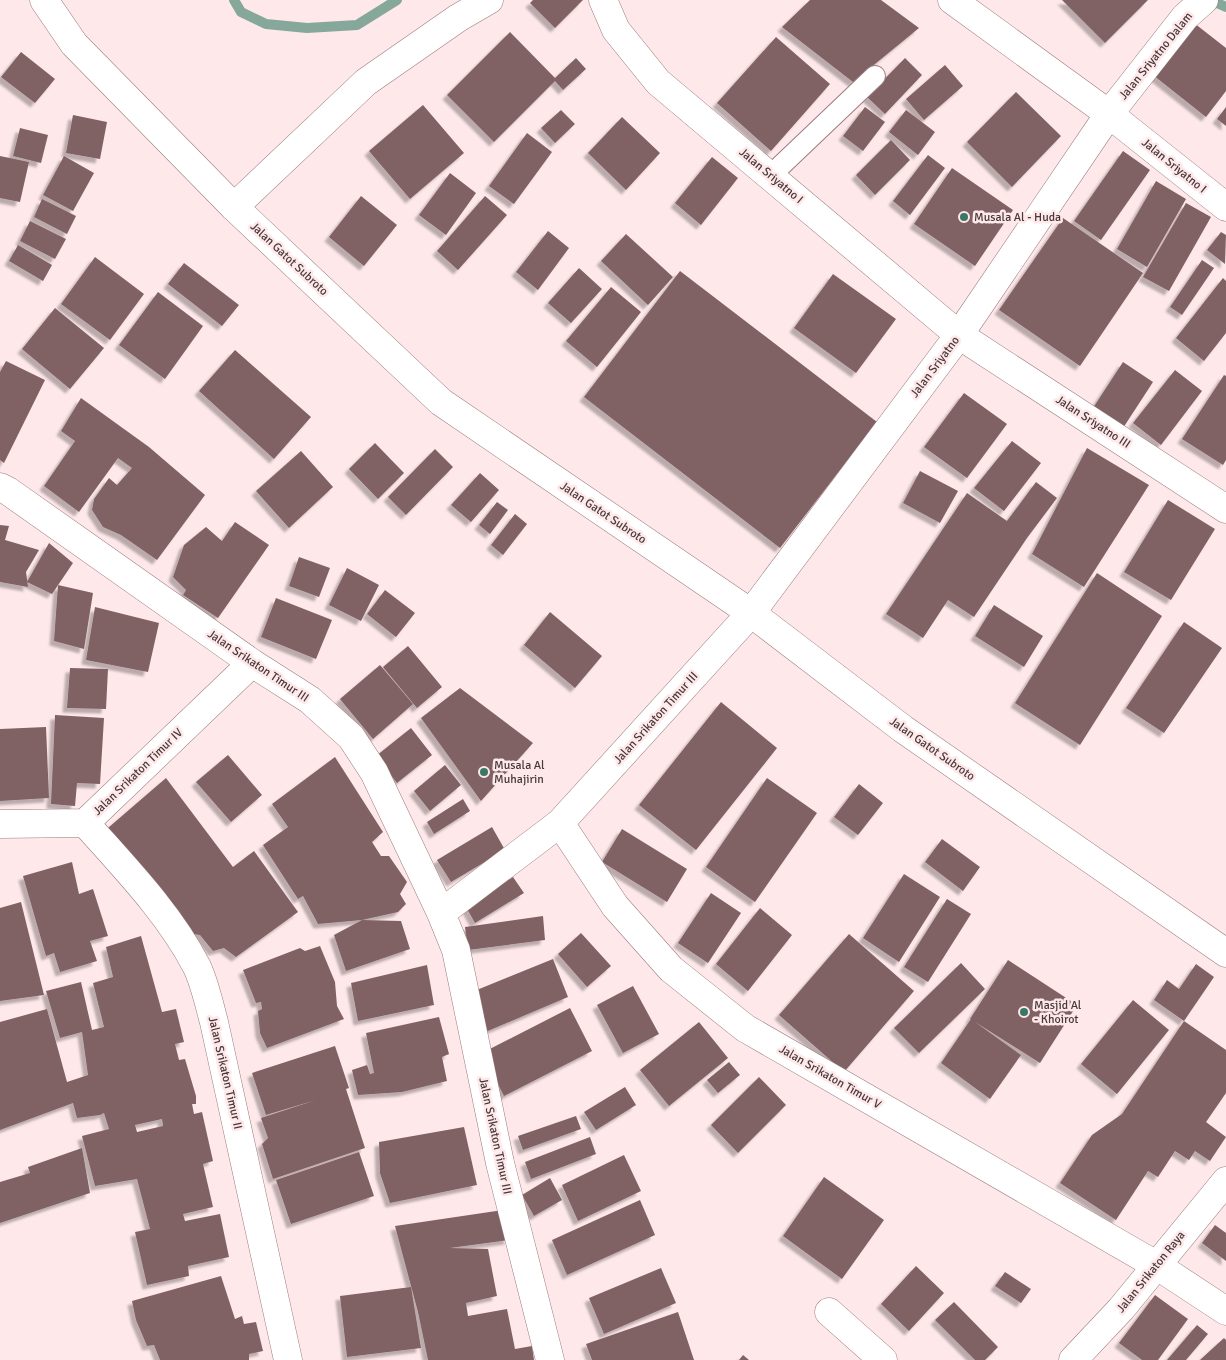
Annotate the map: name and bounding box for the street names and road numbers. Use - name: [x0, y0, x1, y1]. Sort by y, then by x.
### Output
- street label: Jalan Sriyatno Dalam: [1116, 9, 1196, 103]
- street label: Jalan Sriyatno I: [1139, 135, 1209, 197]
- street label: Jalan Sriyatno I: [736, 145, 806, 207]
- street label: Jalan Gatot Subroto: [247, 219, 331, 299]
- street label: Jalan Sriyatno: [907, 333, 963, 401]
- street label: Jalan Sriyatno III: [1053, 392, 1133, 452]
- street label: Jalan Gatot Subroto: [557, 479, 649, 547]
- street label: Jalan Srikaton Timur III: [205, 627, 311, 705]
- street label: Jalan Srikaton Timur III: [611, 669, 701, 767]
- street label: Jalan Gatot Subroto: [886, 714, 978, 784]
- street label: Jalan Srikaton Timur IV: [90, 725, 186, 819]
- street label: Jalan Srikaton Timur II: [205, 1015, 245, 1131]
- street label: Jalan Srikaton Timur V: [776, 1042, 884, 1112]
- street label: Jalan Srikaton Timur III: [475, 1076, 515, 1196]
- street label: Jalan Srikaton Raya: [1114, 1228, 1188, 1316]

